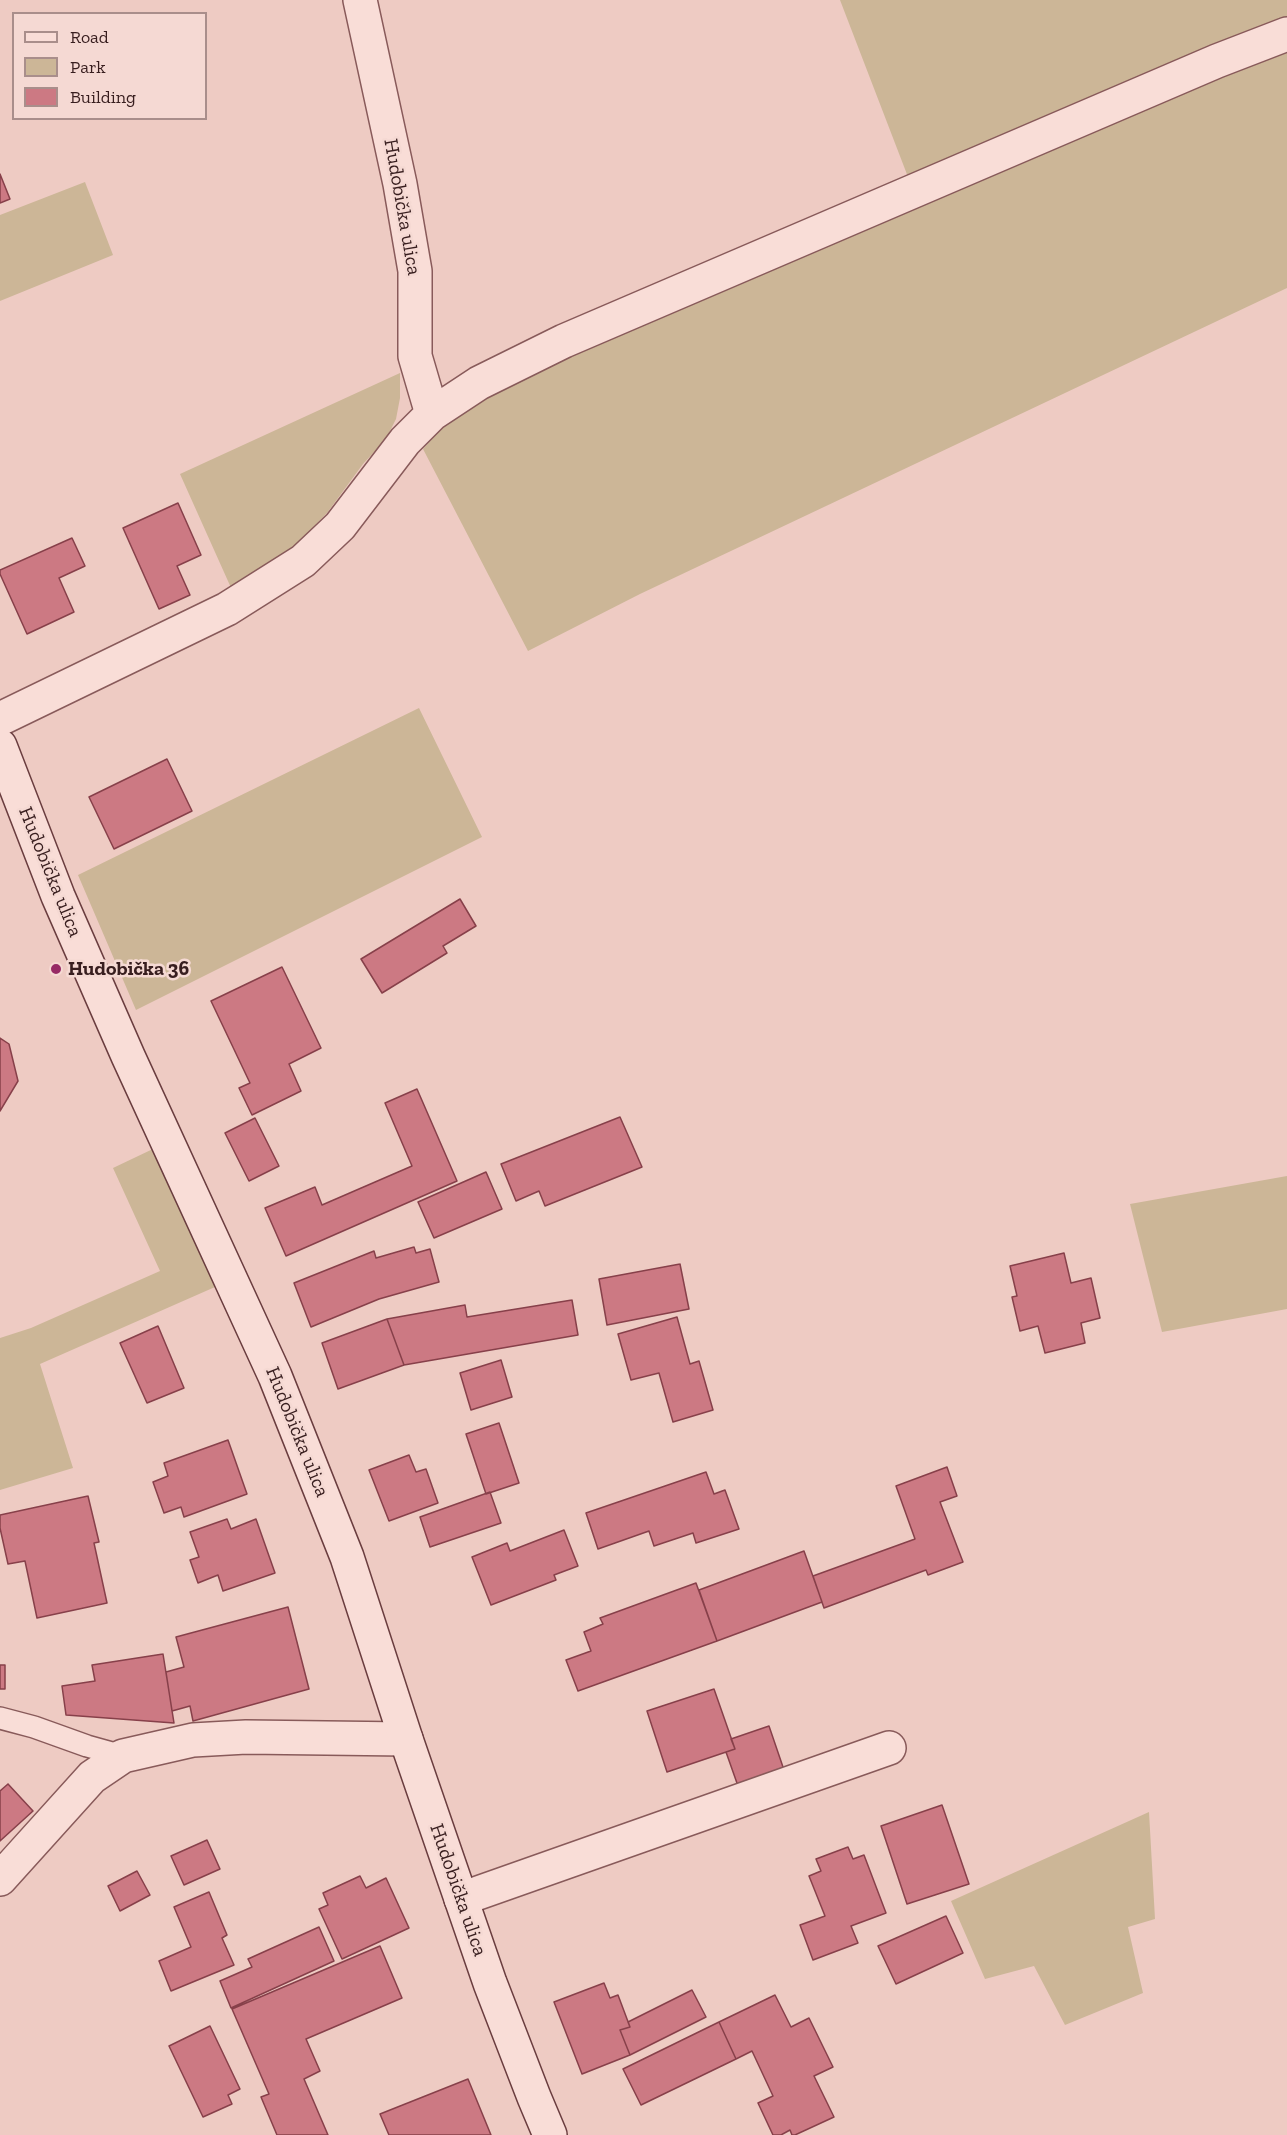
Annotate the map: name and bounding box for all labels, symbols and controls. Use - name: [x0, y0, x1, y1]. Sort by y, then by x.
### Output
- legend: [12, 12, 207, 120]
- text: Road: [70, 26, 109, 48]
- text: Park: [70, 56, 106, 78]
- text: Building: [70, 86, 136, 108]
- street label: Hudobička ulica: [378, 137, 426, 277]
- street label: Hudobička ulica: [13, 803, 87, 941]
- place label: Hudobička 36: [68, 957, 189, 981]
- marker: Hudobička 36: [49, 962, 63, 976]
- street label: Hudobička ulica: [260, 1363, 334, 1501]
- street label: Hudobička ulica: [424, 1821, 492, 1959]

